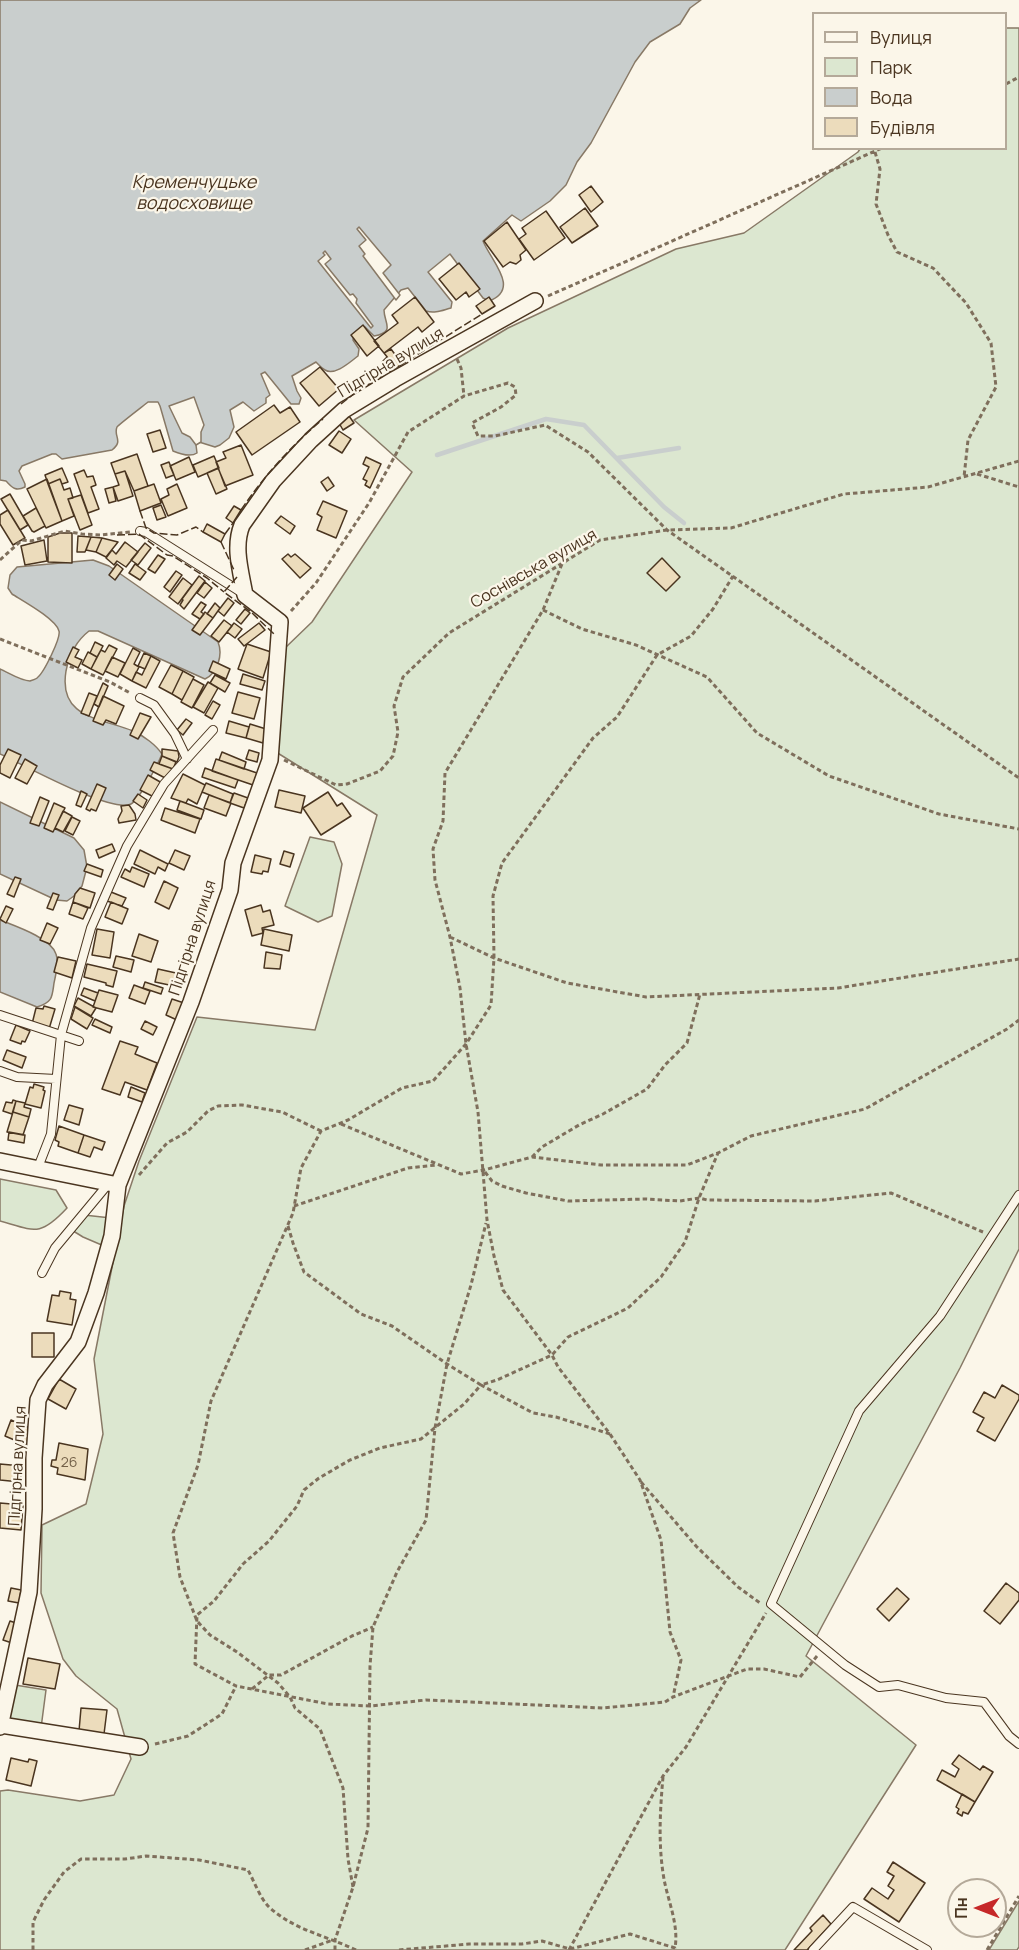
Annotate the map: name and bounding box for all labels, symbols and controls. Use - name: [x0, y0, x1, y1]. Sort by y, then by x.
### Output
- legend: [812, 12, 1007, 150]
- text: Вулиця: [870, 25, 932, 49]
- text: Парк: [870, 55, 912, 79]
- text: Вода: [870, 85, 912, 109]
- text: Будівля: [870, 115, 935, 139]
- water label: Кременчуцьке водосховище: [132, 172, 256, 214]
- street label: Підгірна вулиця: [335, 324, 447, 402]
- street label: Соснівська вулиця: [467, 525, 601, 613]
- street label: Підгірна вулиця: [165, 878, 221, 998]
- street label: Підгірна вулиця: [5, 1405, 31, 1527]
- house number: 26: [61, 1455, 77, 1471]
- north arrow: [947, 1878, 1007, 1938]
- text: Пн: [950, 1897, 972, 1919]

